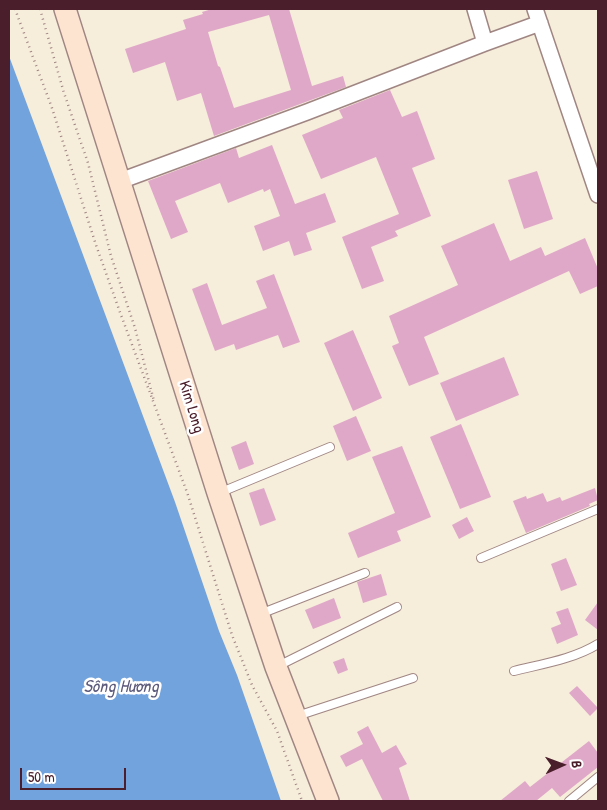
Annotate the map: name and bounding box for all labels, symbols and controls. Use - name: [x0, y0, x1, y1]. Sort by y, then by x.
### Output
- street label: Kim Long: [174, 379, 208, 435]
- water label: Sông Hương: [84, 676, 158, 698]
- north arrow: [537, 740, 587, 790]
- scale bar: [22, 758, 129, 790]
- text: B: [568, 761, 587, 768]
- text: 50 m: [28, 766, 55, 787]

